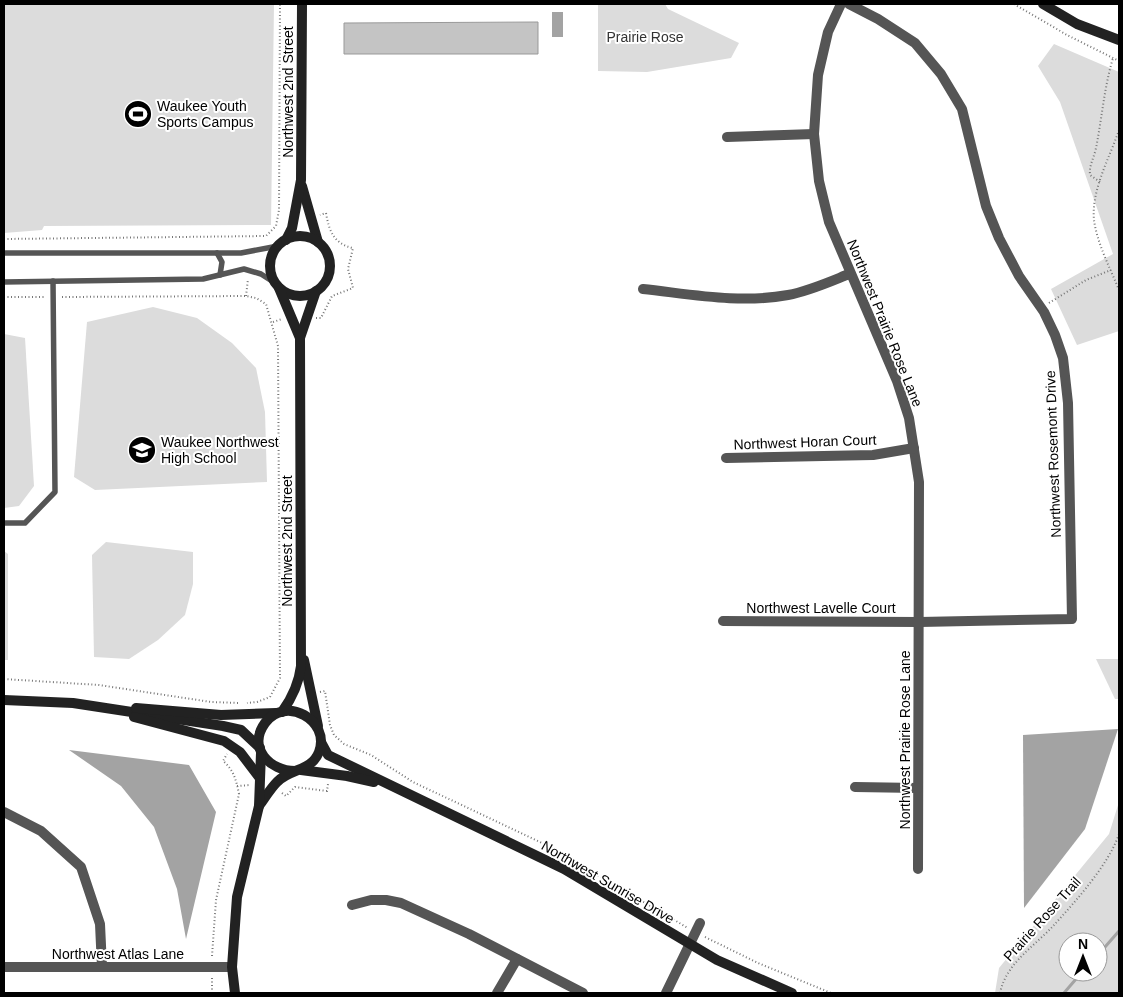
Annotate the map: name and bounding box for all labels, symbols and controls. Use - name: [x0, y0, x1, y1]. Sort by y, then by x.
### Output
- street label: Northwest 2nd Street: [280, 26, 296, 158]
- park label: Prairie Rose: [606, 29, 684, 45]
- place label: Waukee Youth Sports Campus: [157, 98, 253, 130]
- sports icon: Waukee Youth Sports Campus: [123, 99, 153, 129]
- street label: Northwest Prairie Rose Lane: [844, 237, 926, 409]
- street label: Northwest Rosemont Drive: [1042, 370, 1064, 538]
- street label: Northwest Horan Court: [733, 432, 877, 452]
- place label: Waukee Northwest High School: [161, 434, 279, 466]
- school or university icon: Waukee Northwest High School: [127, 435, 157, 465]
- street label: Northwest 2nd Street: [279, 475, 295, 607]
- street label: Northwest Lavelle Court: [746, 600, 896, 616]
- street label: Northwest Prairie Rose Lane: [897, 650, 913, 829]
- street label: Northwest Sunrise Drive: [539, 837, 678, 927]
- street label: Prairie Rose Trail: [1000, 874, 1084, 964]
- north arrow: [1058, 932, 1108, 982]
- text: N: [1078, 936, 1088, 952]
- street label: Northwest Atlas Lane: [52, 946, 184, 962]

